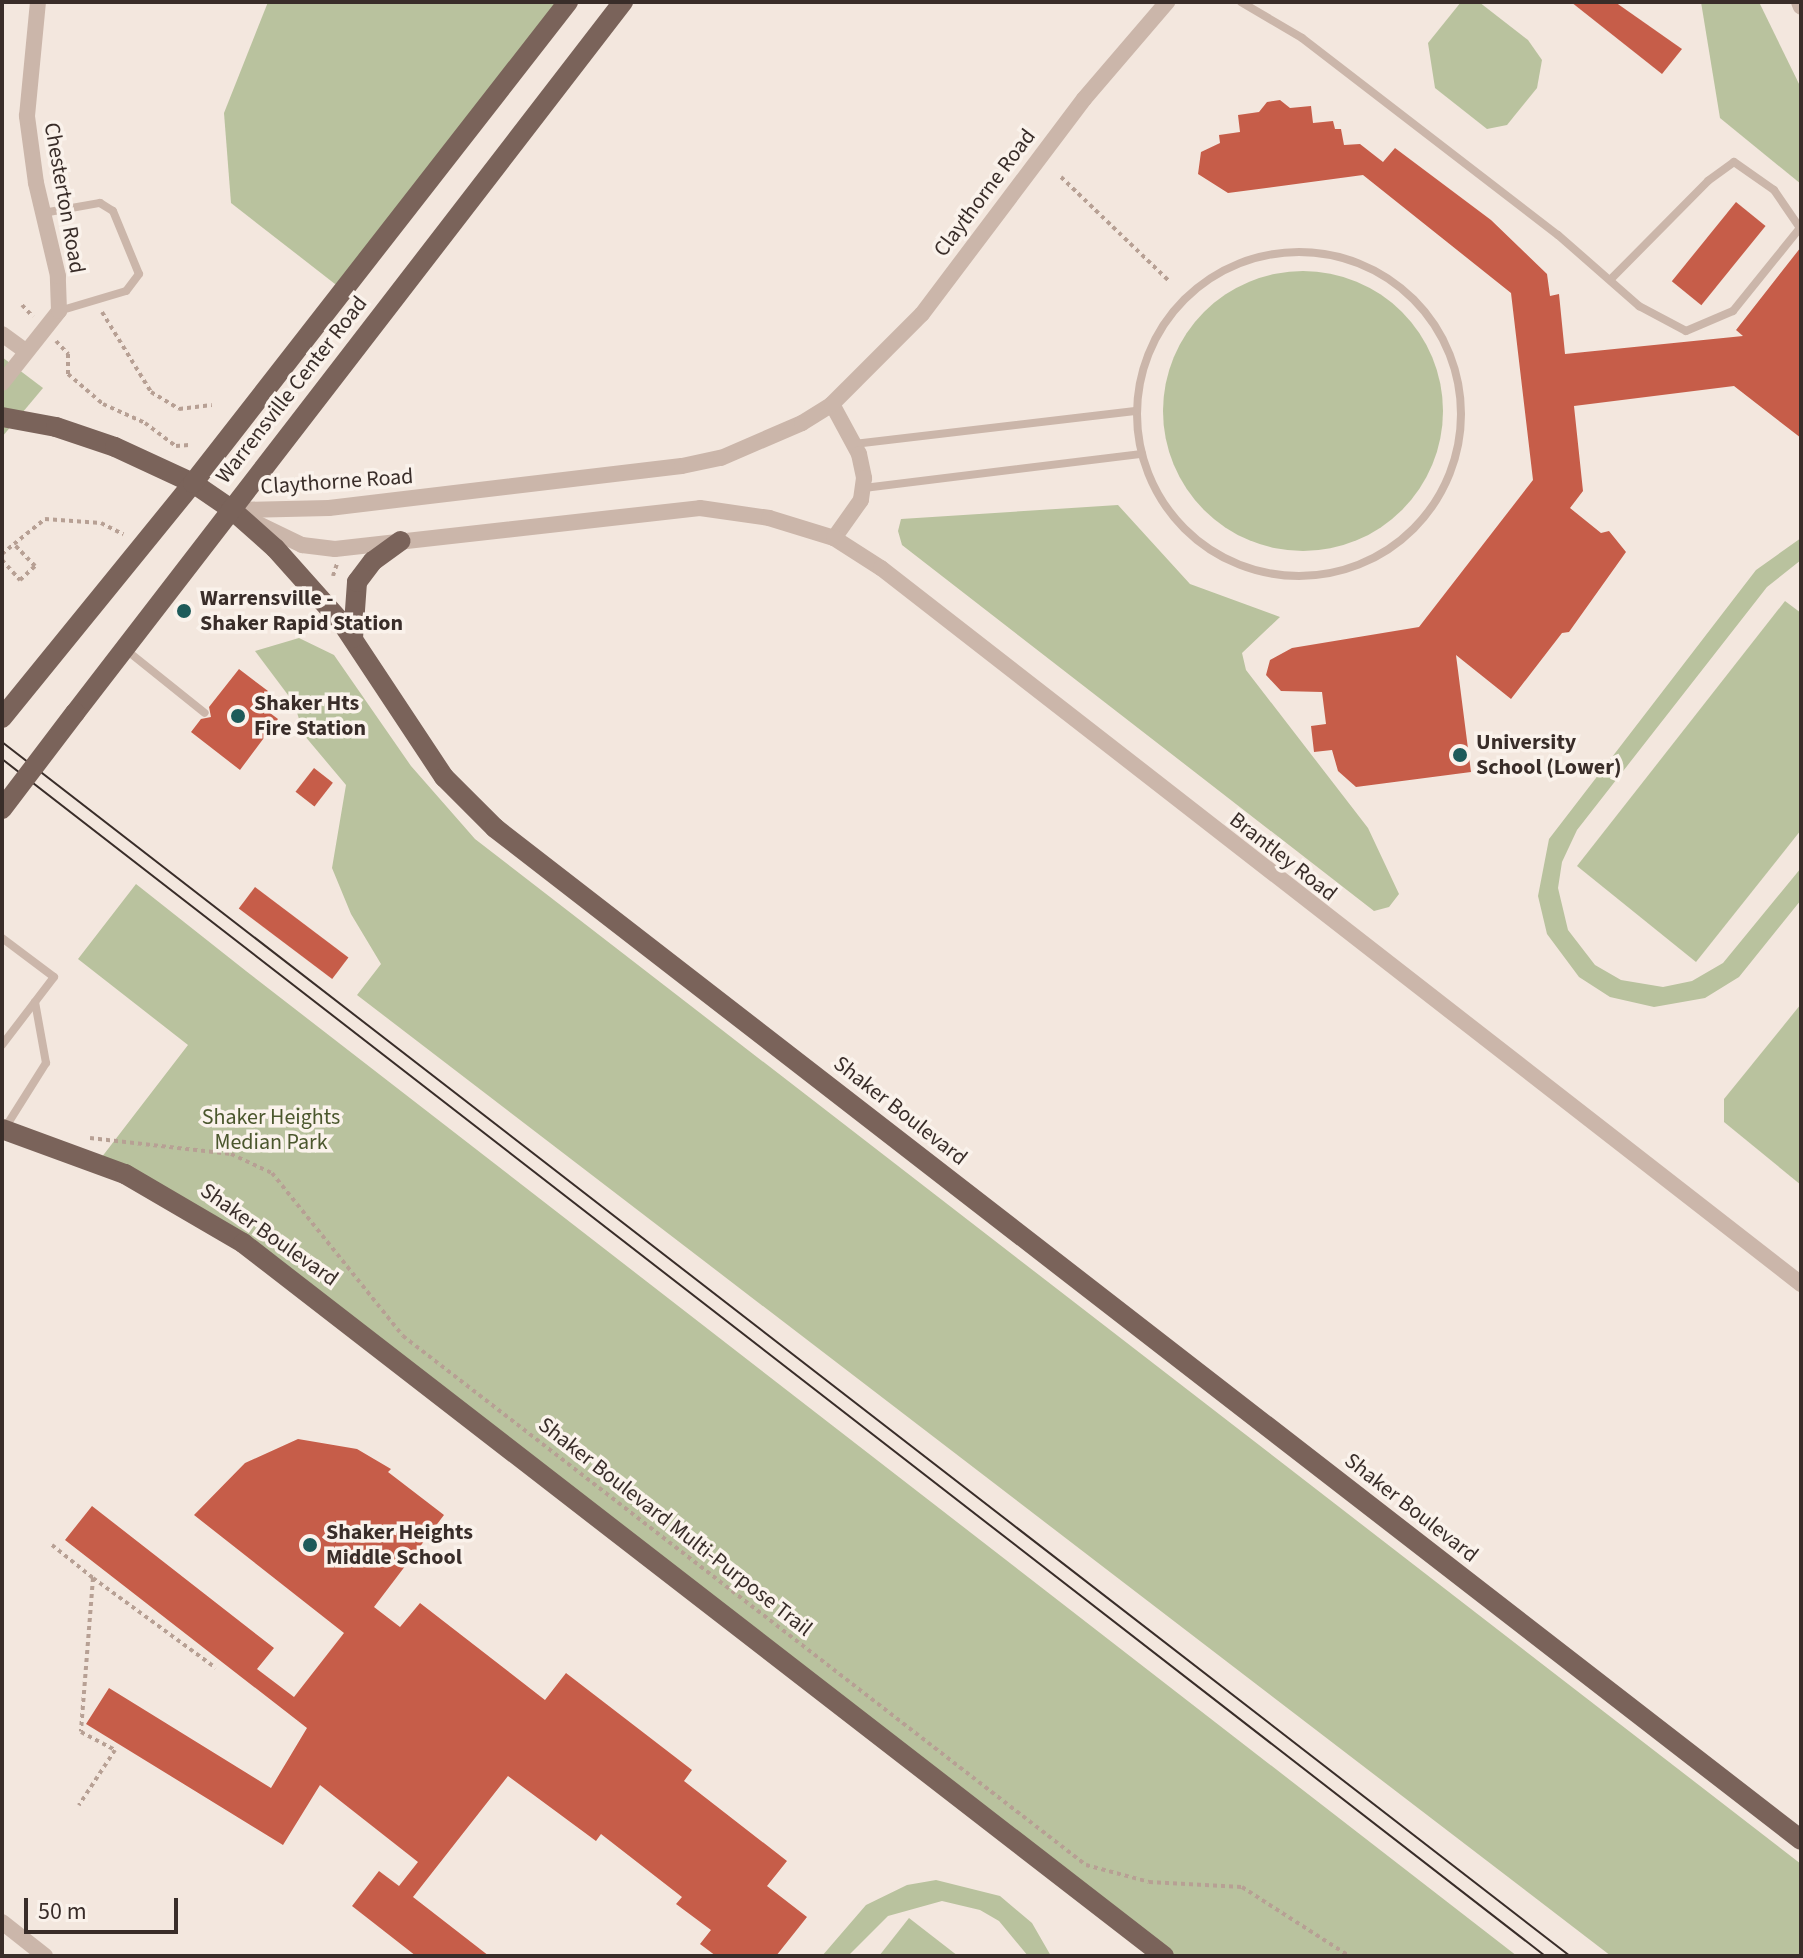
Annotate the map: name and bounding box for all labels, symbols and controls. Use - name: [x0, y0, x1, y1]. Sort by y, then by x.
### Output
- street label: Chesterton Road: [38, 121, 90, 275]
- street label: Claythorne Road: [928, 124, 1042, 262]
- street label: Warrensville Center Road: [211, 291, 373, 489]
- street label: Claythorne Road: [260, 463, 414, 501]
- place label: Warrensville - Shaker Rapid Station: [200, 585, 403, 636]
- marker: Warrensville - Shaker Rapid Station: [175, 602, 193, 620]
- place label: Shaker Hts Fire Station: [254, 690, 366, 742]
- marker: Shaker Hts Fire Station: [229, 707, 247, 725]
- place label: University School (Lower): [1476, 729, 1621, 780]
- marker: University School (Lower): [1451, 746, 1469, 764]
- street label: Brantley Road: [1224, 807, 1342, 907]
- street label: Shaker Boulevard: [828, 1051, 972, 1171]
- park label: Shaker Heights Median Park: [202, 1104, 340, 1156]
- street label: Shaker Boulevard: [195, 1178, 343, 1292]
- street label: Shaker Boulevard Multi-Purpose Trail: [533, 1412, 817, 1642]
- street label: Shaker Boulevard: [1339, 1448, 1483, 1568]
- place label: Shaker Heights Middle School: [326, 1519, 473, 1570]
- marker: Shaker Heights Middle School: [301, 1536, 319, 1554]
- scale bar: [28, 1882, 182, 1932]
- text: 50 m: [38, 1894, 87, 1929]

